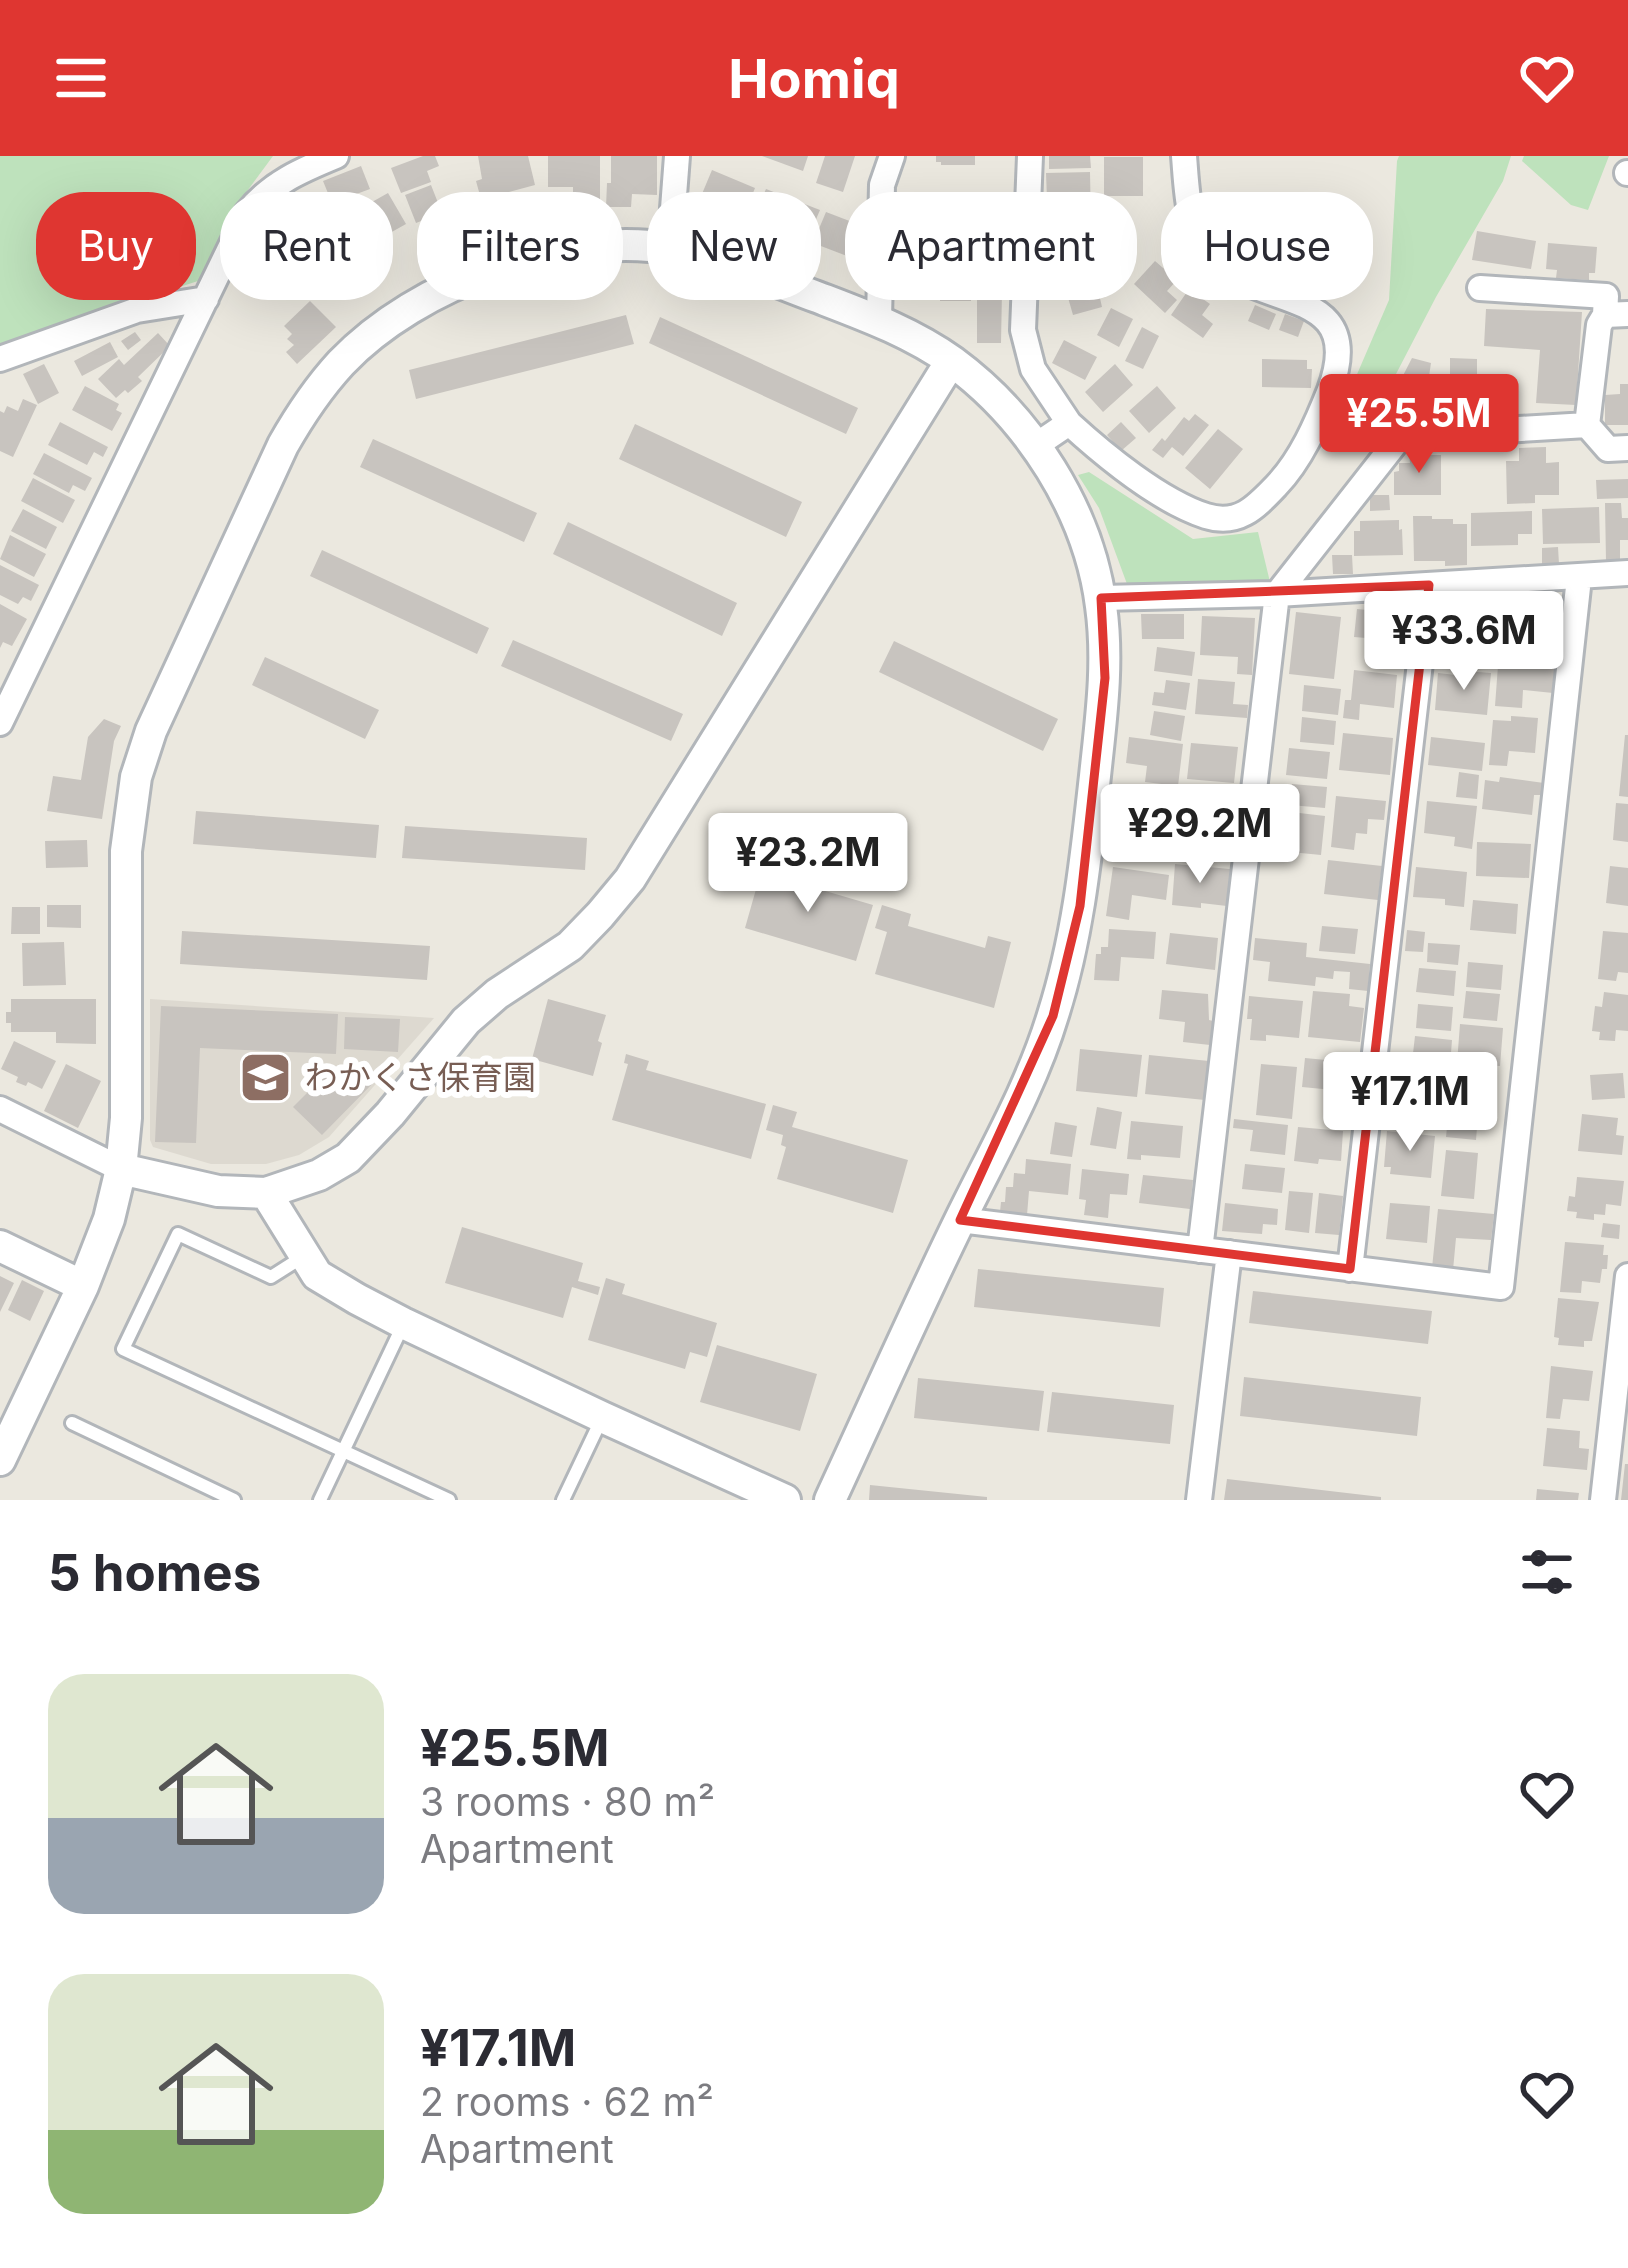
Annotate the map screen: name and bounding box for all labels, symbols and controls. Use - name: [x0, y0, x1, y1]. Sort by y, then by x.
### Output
- icon: menu: [48, 45, 114, 111]
- icon: heart: [1514, 45, 1580, 111]
- text: Homiq: [728, 46, 900, 111]
- chip: Buy: [36, 192, 196, 300]
- chip: Rent: [220, 192, 393, 300]
- chip: Filters: [417, 192, 623, 300]
- chip: New: [647, 192, 821, 300]
- chip: Apartment: [845, 192, 1137, 300]
- chip: House: [1161, 192, 1373, 300]
- pin: ¥25.5M: [1321, 374, 1517, 476]
- text: ¥25.5M: [1347, 389, 1491, 436]
- pin: ¥33.6M: [1366, 591, 1562, 693]
- text: ¥33.6M: [1391, 606, 1537, 653]
- pin: ¥29.2M: [1102, 784, 1298, 886]
- text: ¥29.2M: [1128, 799, 1272, 846]
- pin: ¥23.2M: [710, 813, 906, 915]
- text: ¥23.2M: [735, 828, 881, 875]
- school or university icon: わかくさ保育園: [238, 1049, 294, 1105]
- pin: ¥17.1M: [1312, 1052, 1508, 1154]
- place label: わかくさ保育園: [305, 1057, 536, 1097]
- text: ¥17.1M: [1350, 1067, 1470, 1114]
- icon: filters: [1514, 1539, 1580, 1605]
- text: 5 homes: [48, 1542, 261, 1603]
- text: ¥25.5M: [420, 1717, 609, 1778]
- icon: home: [144, 1722, 288, 1866]
- icon: heart: [1514, 1761, 1580, 1827]
- text: 3 rooms · 80 m²: [420, 1778, 715, 1825]
- text: Apartment: [420, 1825, 614, 1872]
- text: ¥17.1M: [420, 2017, 576, 2078]
- icon: home: [144, 2022, 288, 2166]
- icon: heart: [1514, 2061, 1580, 2127]
- text: 2 rooms · 62 m²: [420, 2078, 714, 2125]
- text: Apartment: [420, 2125, 614, 2172]

